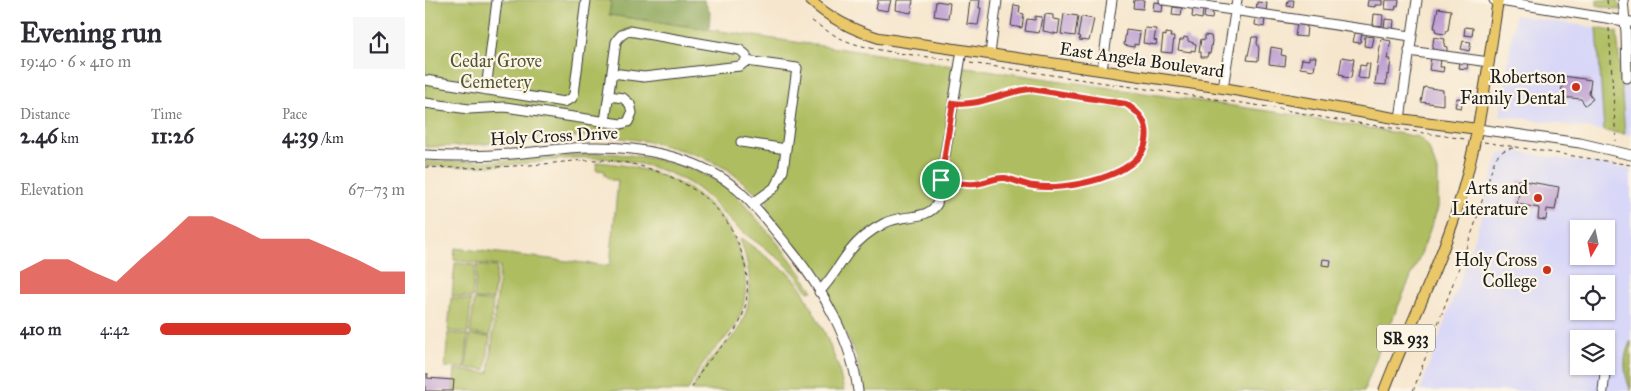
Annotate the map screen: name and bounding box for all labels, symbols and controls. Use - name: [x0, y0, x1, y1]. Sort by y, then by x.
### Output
- text: Evening run: [20, 15, 162, 50]
- button: share: [353, 17, 405, 69]
- street label: East Angela Boulevard: [1058, 38, 1226, 83]
- park label: Cedar Grove Cemetery: [450, 50, 542, 93]
- text: 19:40 · 6 × 410 m: [20, 52, 131, 71]
- place label: Robertson Family Dental: [1460, 66, 1566, 109]
- marker: Robertson Family Dental: [1570, 81, 1582, 93]
- text: Distance: [20, 106, 70, 123]
- text: Time: [151, 106, 182, 123]
- text: Pace: [282, 106, 307, 123]
- street label: Holy Cross Drive: [489, 122, 619, 150]
- text: 2.46: [20, 123, 58, 149]
- text: 11:26: [151, 123, 194, 149]
- text: 4:39: [282, 123, 319, 149]
- text: km: [58, 130, 79, 147]
- text: /km: [319, 130, 344, 147]
- pin: [920, 159, 962, 201]
- icon: arrive: [927, 166, 955, 194]
- place label: Arts and Literature: [1452, 177, 1528, 220]
- text: Elevation: [20, 180, 84, 199]
- text: 67–73 m: [348, 180, 405, 199]
- marker: Arts and Literature: [1532, 192, 1544, 204]
- north arrow: [1570, 220, 1615, 265]
- map controls: [1570, 220, 1615, 375]
- place label: Holy Cross College: [1454, 249, 1537, 293]
- marker: Holy Cross College: [1541, 264, 1553, 276]
- button: locate: [1570, 275, 1615, 320]
- text: 410 m: [20, 320, 61, 339]
- text: 4:42: [100, 320, 130, 339]
- road number: SR 933: [1377, 324, 1435, 352]
- button: layers: [1570, 330, 1615, 375]

